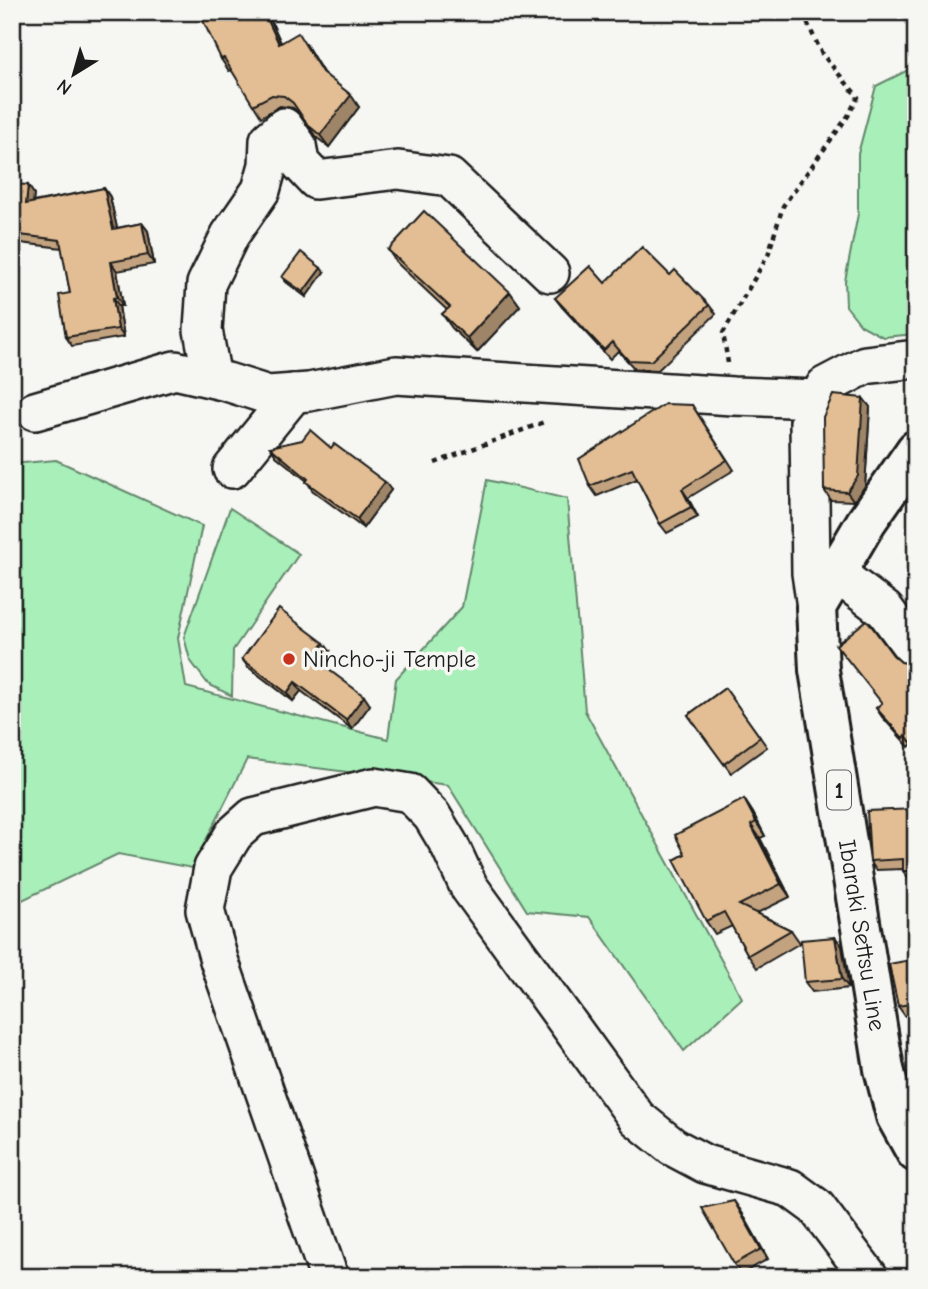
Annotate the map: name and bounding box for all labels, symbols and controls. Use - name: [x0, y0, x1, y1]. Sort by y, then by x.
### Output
- north arrow: [38, 38, 108, 108]
- text: N: [53, 74, 76, 99]
- place label: Nincho-ji Temple: [303, 645, 476, 673]
- marker: Nincho-ji Temple: [281, 651, 297, 667]
- road number: 1: [827, 770, 851, 810]
- street label: Ibaraki Settsu Line: [833, 838, 892, 1033]

